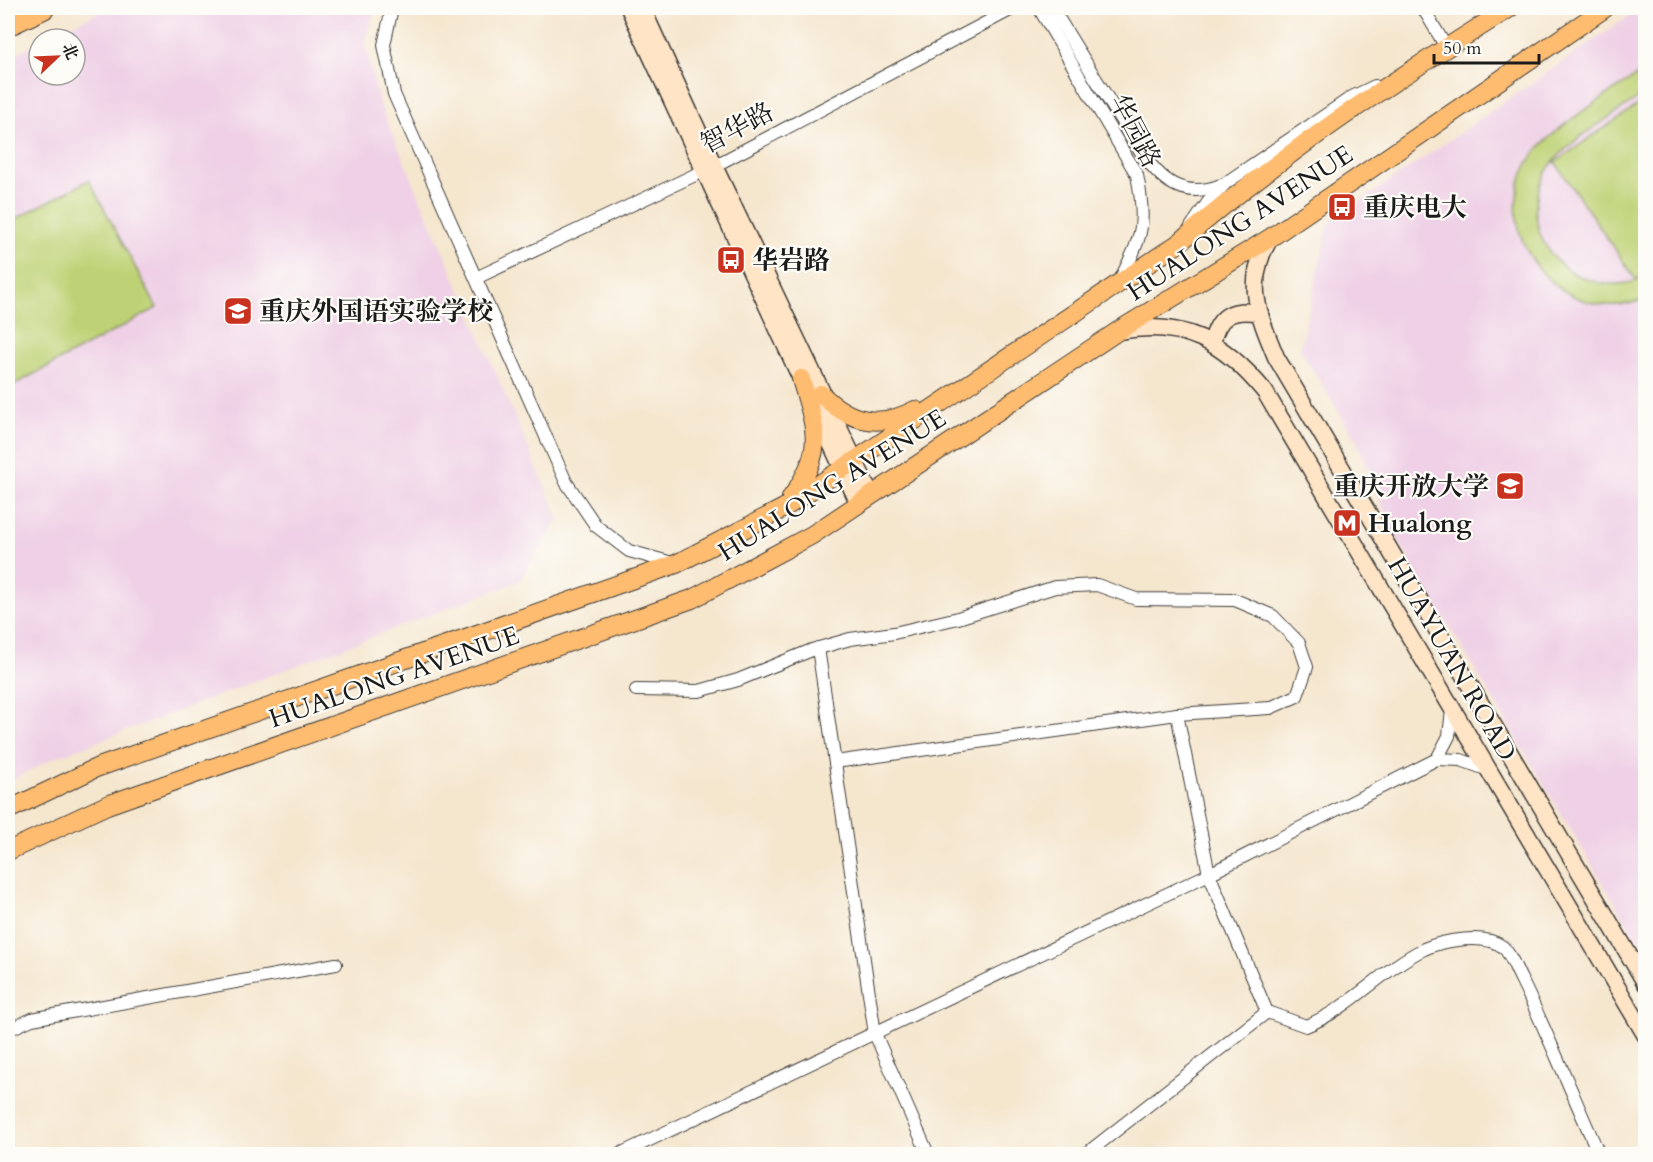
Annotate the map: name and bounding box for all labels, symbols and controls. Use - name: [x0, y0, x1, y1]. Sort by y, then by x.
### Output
- north arrow: [27, 27, 87, 87]
- scale bar: [1434, 27, 1539, 65]
- text: 50 m: [1443, 36, 1482, 61]
- text: 北: [57, 40, 83, 63]
- street label: 华园路: [1101, 88, 1169, 174]
- street label: 智华路: [694, 94, 780, 162]
- street label: HUALONG AVENUE: [1120, 137, 1360, 309]
- place label: 重庆电大: [1363, 190, 1467, 225]
- bus stop icon: 重庆电大: [1326, 191, 1358, 223]
- place label: 华岩路: [752, 243, 830, 278]
- bus stop icon: 华岩路: [715, 244, 747, 276]
- place label: 重庆外国语实验学校: [259, 294, 493, 329]
- school or university icon: 重庆外国语实验学校: [222, 295, 254, 327]
- street label: HUALONG AVENUE: [711, 401, 953, 569]
- place label: 重庆开放大学: [1333, 469, 1489, 504]
- school or university icon: 重庆开放大学: [1494, 470, 1526, 502]
- place label: Hualong: [1368, 506, 1472, 541]
- metro station icon: Hualong: [1331, 507, 1363, 539]
- street label: HUAYUAN ROAD: [1379, 551, 1525, 767]
- street label: HUALONG AVENUE: [264, 618, 524, 736]

